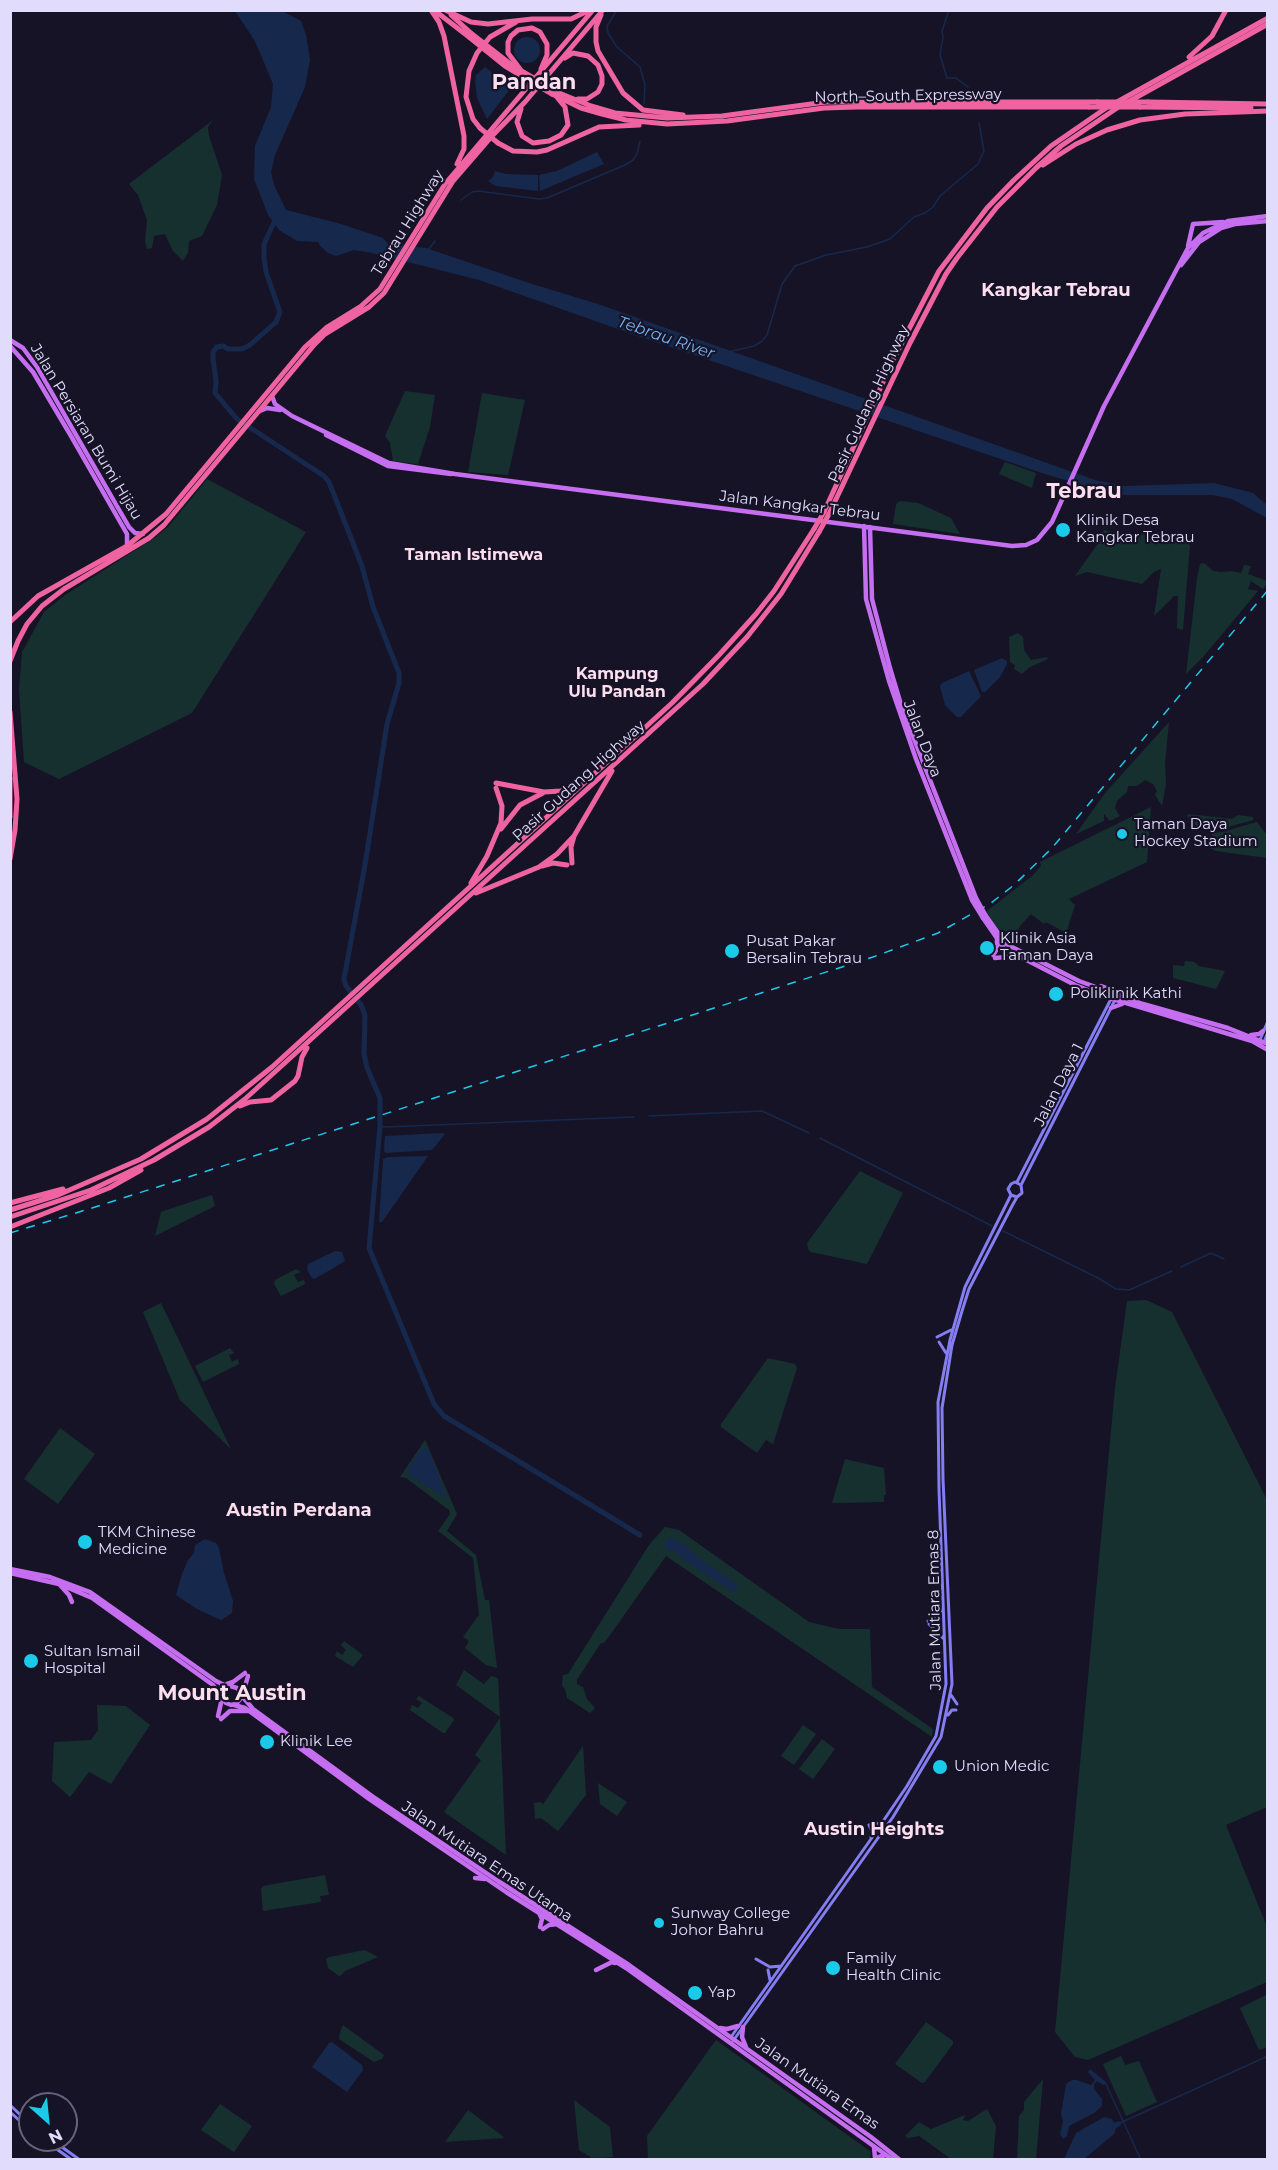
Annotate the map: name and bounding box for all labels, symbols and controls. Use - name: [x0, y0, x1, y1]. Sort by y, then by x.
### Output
- district label: Pandan: [492, 70, 576, 96]
- street label: North–South Expressway: [814, 85, 1002, 107]
- street label: Tebrau Highway: [368, 167, 448, 279]
- district label: Kangkar Tebrau: [981, 280, 1131, 302]
- water label: Tebrau River: [615, 312, 717, 364]
- street label: Pasir Gudang Highway: [825, 322, 913, 486]
- street label: Jalan Persiaran Bumi Hijau: [26, 341, 146, 523]
- district label: Tebrau: [1046, 479, 1122, 505]
- street label: Jalan Kangkar Tebrau: [719, 487, 881, 525]
- place label: Klinik Desa Kangkar Tebrau: [1076, 512, 1195, 547]
- marker: Klinik Desa Kangkar Tebrau: [1054, 521, 1072, 539]
- district label: Taman Istimewa: [405, 545, 543, 565]
- district label: Kampung Ulu Pandan: [568, 664, 666, 702]
- street label: Jalan Daya: [899, 698, 945, 780]
- street label: Pasir Gudang Highway: [509, 717, 649, 845]
- place label: Taman Daya Hockey Stadium: [1134, 816, 1258, 851]
- marker: Taman Daya Hockey Stadium: [1115, 827, 1129, 841]
- place label: Klinik Asia Taman Daya: [1000, 930, 1093, 965]
- place label: Pusat Pakar Bersalin Tebrau: [746, 933, 862, 968]
- marker: Klinik Asia Taman Daya: [978, 939, 996, 957]
- marker: Pusat Pakar Bersalin Tebrau: [723, 942, 741, 960]
- marker: Poliklinik Kathi: [1047, 985, 1065, 1003]
- place label: Poliklinik Kathi: [1070, 985, 1182, 1003]
- street label: Jalan Daya 1: [1030, 1041, 1088, 1129]
- district label: Austin Perdana: [226, 1500, 372, 1522]
- place label: TKM Chinese Medicine: [98, 1524, 196, 1559]
- street label: Jalan Mutiara Emas 8: [925, 1530, 945, 1690]
- marker: TKM Chinese Medicine: [76, 1533, 94, 1551]
- place label: Sultan Ismail Hospital: [44, 1643, 141, 1678]
- marker: Sultan Ismail Hospital: [22, 1652, 40, 1670]
- district label: Mount Austin: [157, 1681, 307, 1707]
- marker: Klinik Lee: [258, 1733, 276, 1751]
- place label: Klinik Lee: [280, 1733, 353, 1751]
- marker: Union Medic: [931, 1758, 949, 1776]
- place label: Union Medic: [954, 1758, 1050, 1776]
- street label: Jalan Mutiara Emas Utama: [398, 1798, 576, 1926]
- district label: Austin Heights: [804, 1819, 944, 1841]
- place label: Sunway College Johor Bahru: [671, 1905, 790, 1940]
- marker: Sunway College Johor Bahru: [652, 1916, 666, 1930]
- place label: Family Health Clinic: [846, 1950, 941, 1985]
- marker: Family Health Clinic: [824, 1959, 842, 1977]
- marker: Yap: [686, 1984, 704, 2002]
- place label: Yap: [708, 1984, 736, 2002]
- street label: Jalan Mutiara Emas: [752, 2034, 882, 2134]
- north arrow: [18, 2092, 78, 2152]
- text: N: [45, 2125, 66, 2148]

